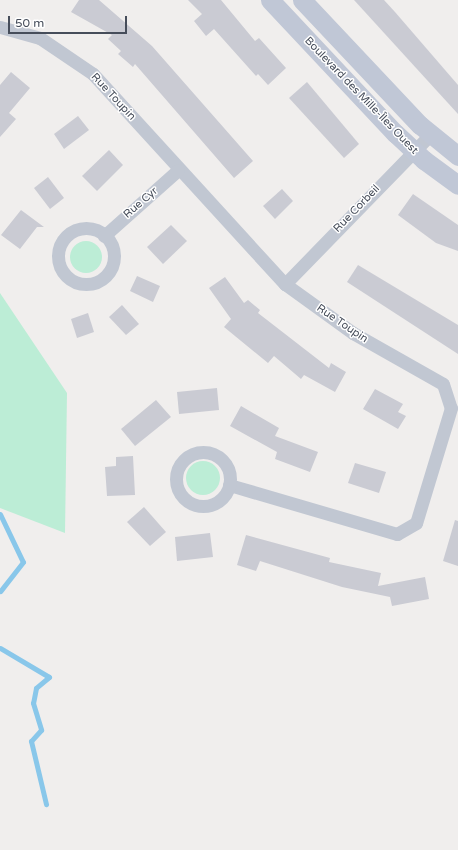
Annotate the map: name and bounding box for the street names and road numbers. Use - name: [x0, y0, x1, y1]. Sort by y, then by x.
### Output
- street label: Boulevard des Mille-Îles Ouest: [301, 35, 421, 157]
- street label: Rue Toupin: [88, 71, 138, 123]
- street label: Rue Corbeil: [331, 183, 383, 235]
- street label: Rue Cyr: [121, 185, 161, 221]
- street label: Rue Toupin: [314, 302, 370, 346]

